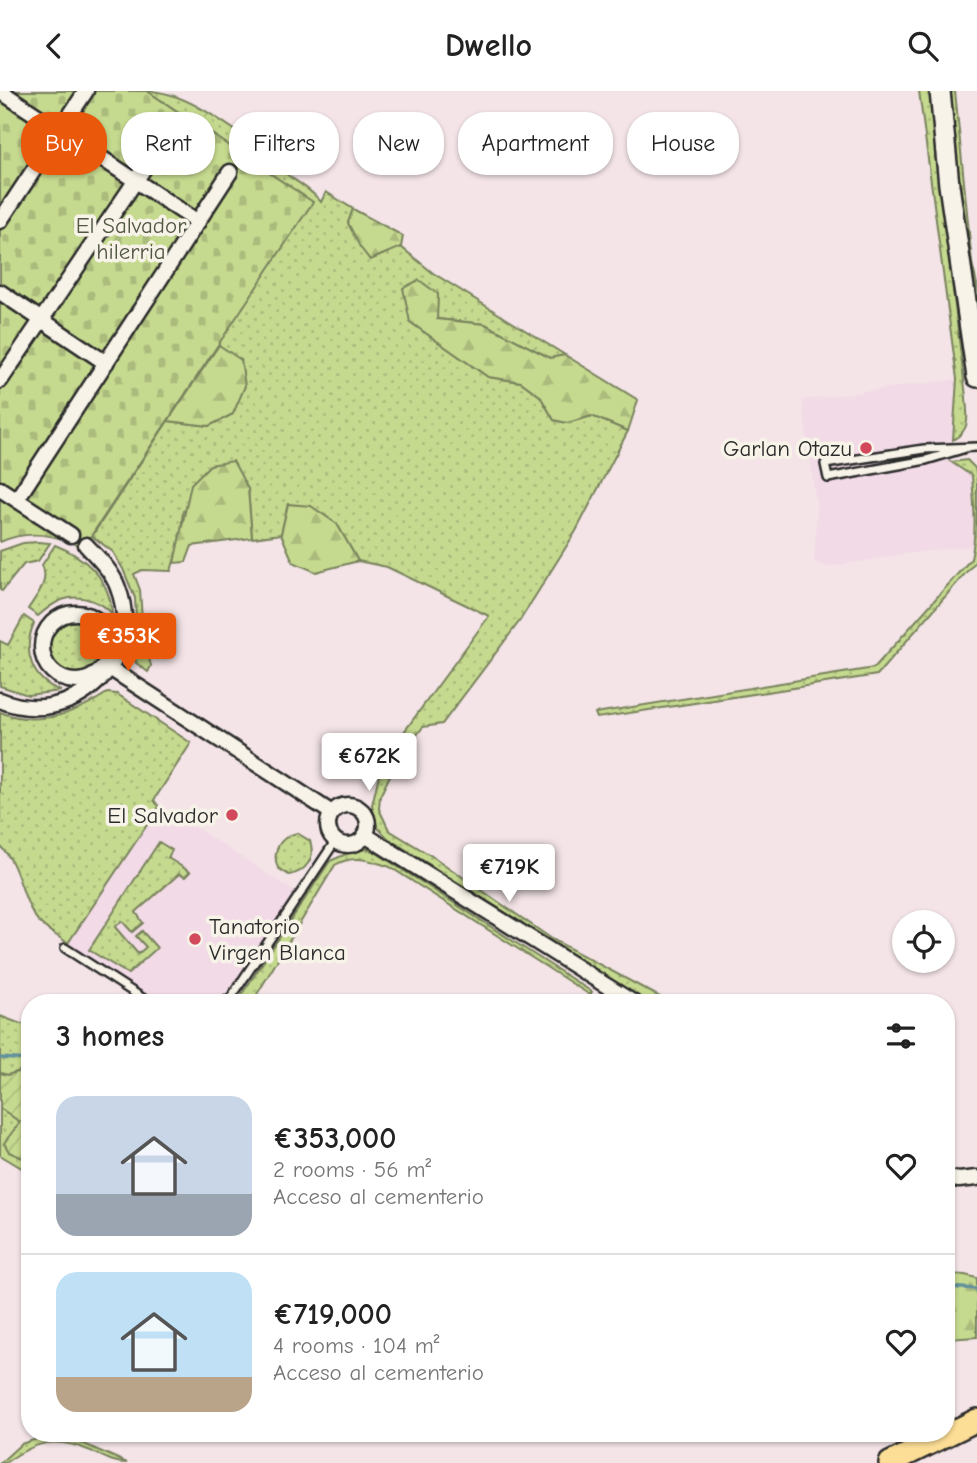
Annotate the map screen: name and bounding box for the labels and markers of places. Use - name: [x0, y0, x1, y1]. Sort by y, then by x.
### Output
- place label: Garlan Otazu: [723, 435, 852, 462]
- marker: Garlan Otazu: [858, 440, 874, 456]
- pin: €353K: [79, 613, 177, 673]
- pin: €672K: [320, 733, 418, 793]
- place label: El Salvador: [107, 802, 219, 829]
- marker: El Salvador: [224, 807, 240, 823]
- pin: €719K: [460, 845, 558, 904]
- place label: Tanatorio Virgen Blanca: [209, 913, 346, 966]
- marker: Tanatorio Virgen Blanca: [187, 931, 203, 947]

